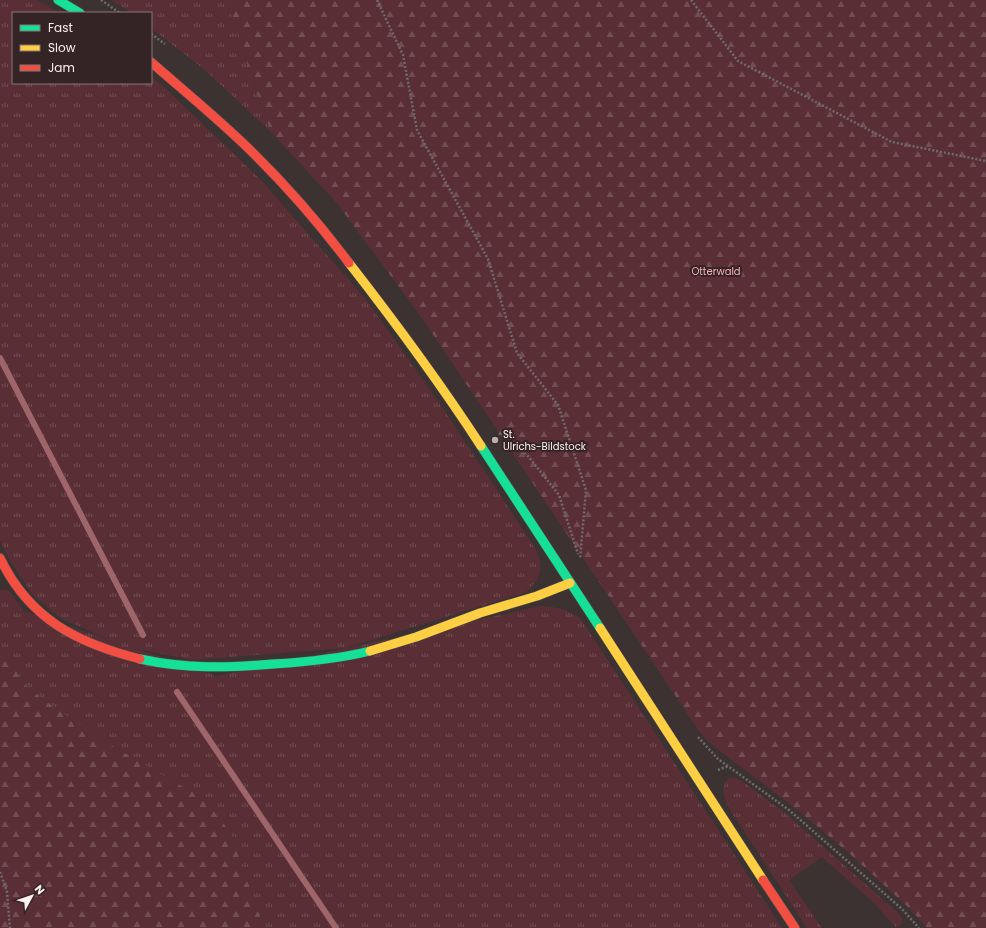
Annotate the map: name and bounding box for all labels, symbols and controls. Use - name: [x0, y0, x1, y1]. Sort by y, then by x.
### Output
- legend: [12, 12, 152, 84]
- text: Fast: [48, 19, 73, 36]
- text: Slow: [48, 39, 76, 56]
- text: Jam: [48, 59, 75, 76]
- park label: Otterwald: [691, 264, 741, 279]
- place label: St. Ulrichs-Bildstock: [503, 427, 587, 454]
- marker: St. Ulrichs-Bildstock: [490, 435, 500, 445]
- north arrow: [12, 876, 52, 916]
- text: N: [31, 881, 48, 898]

